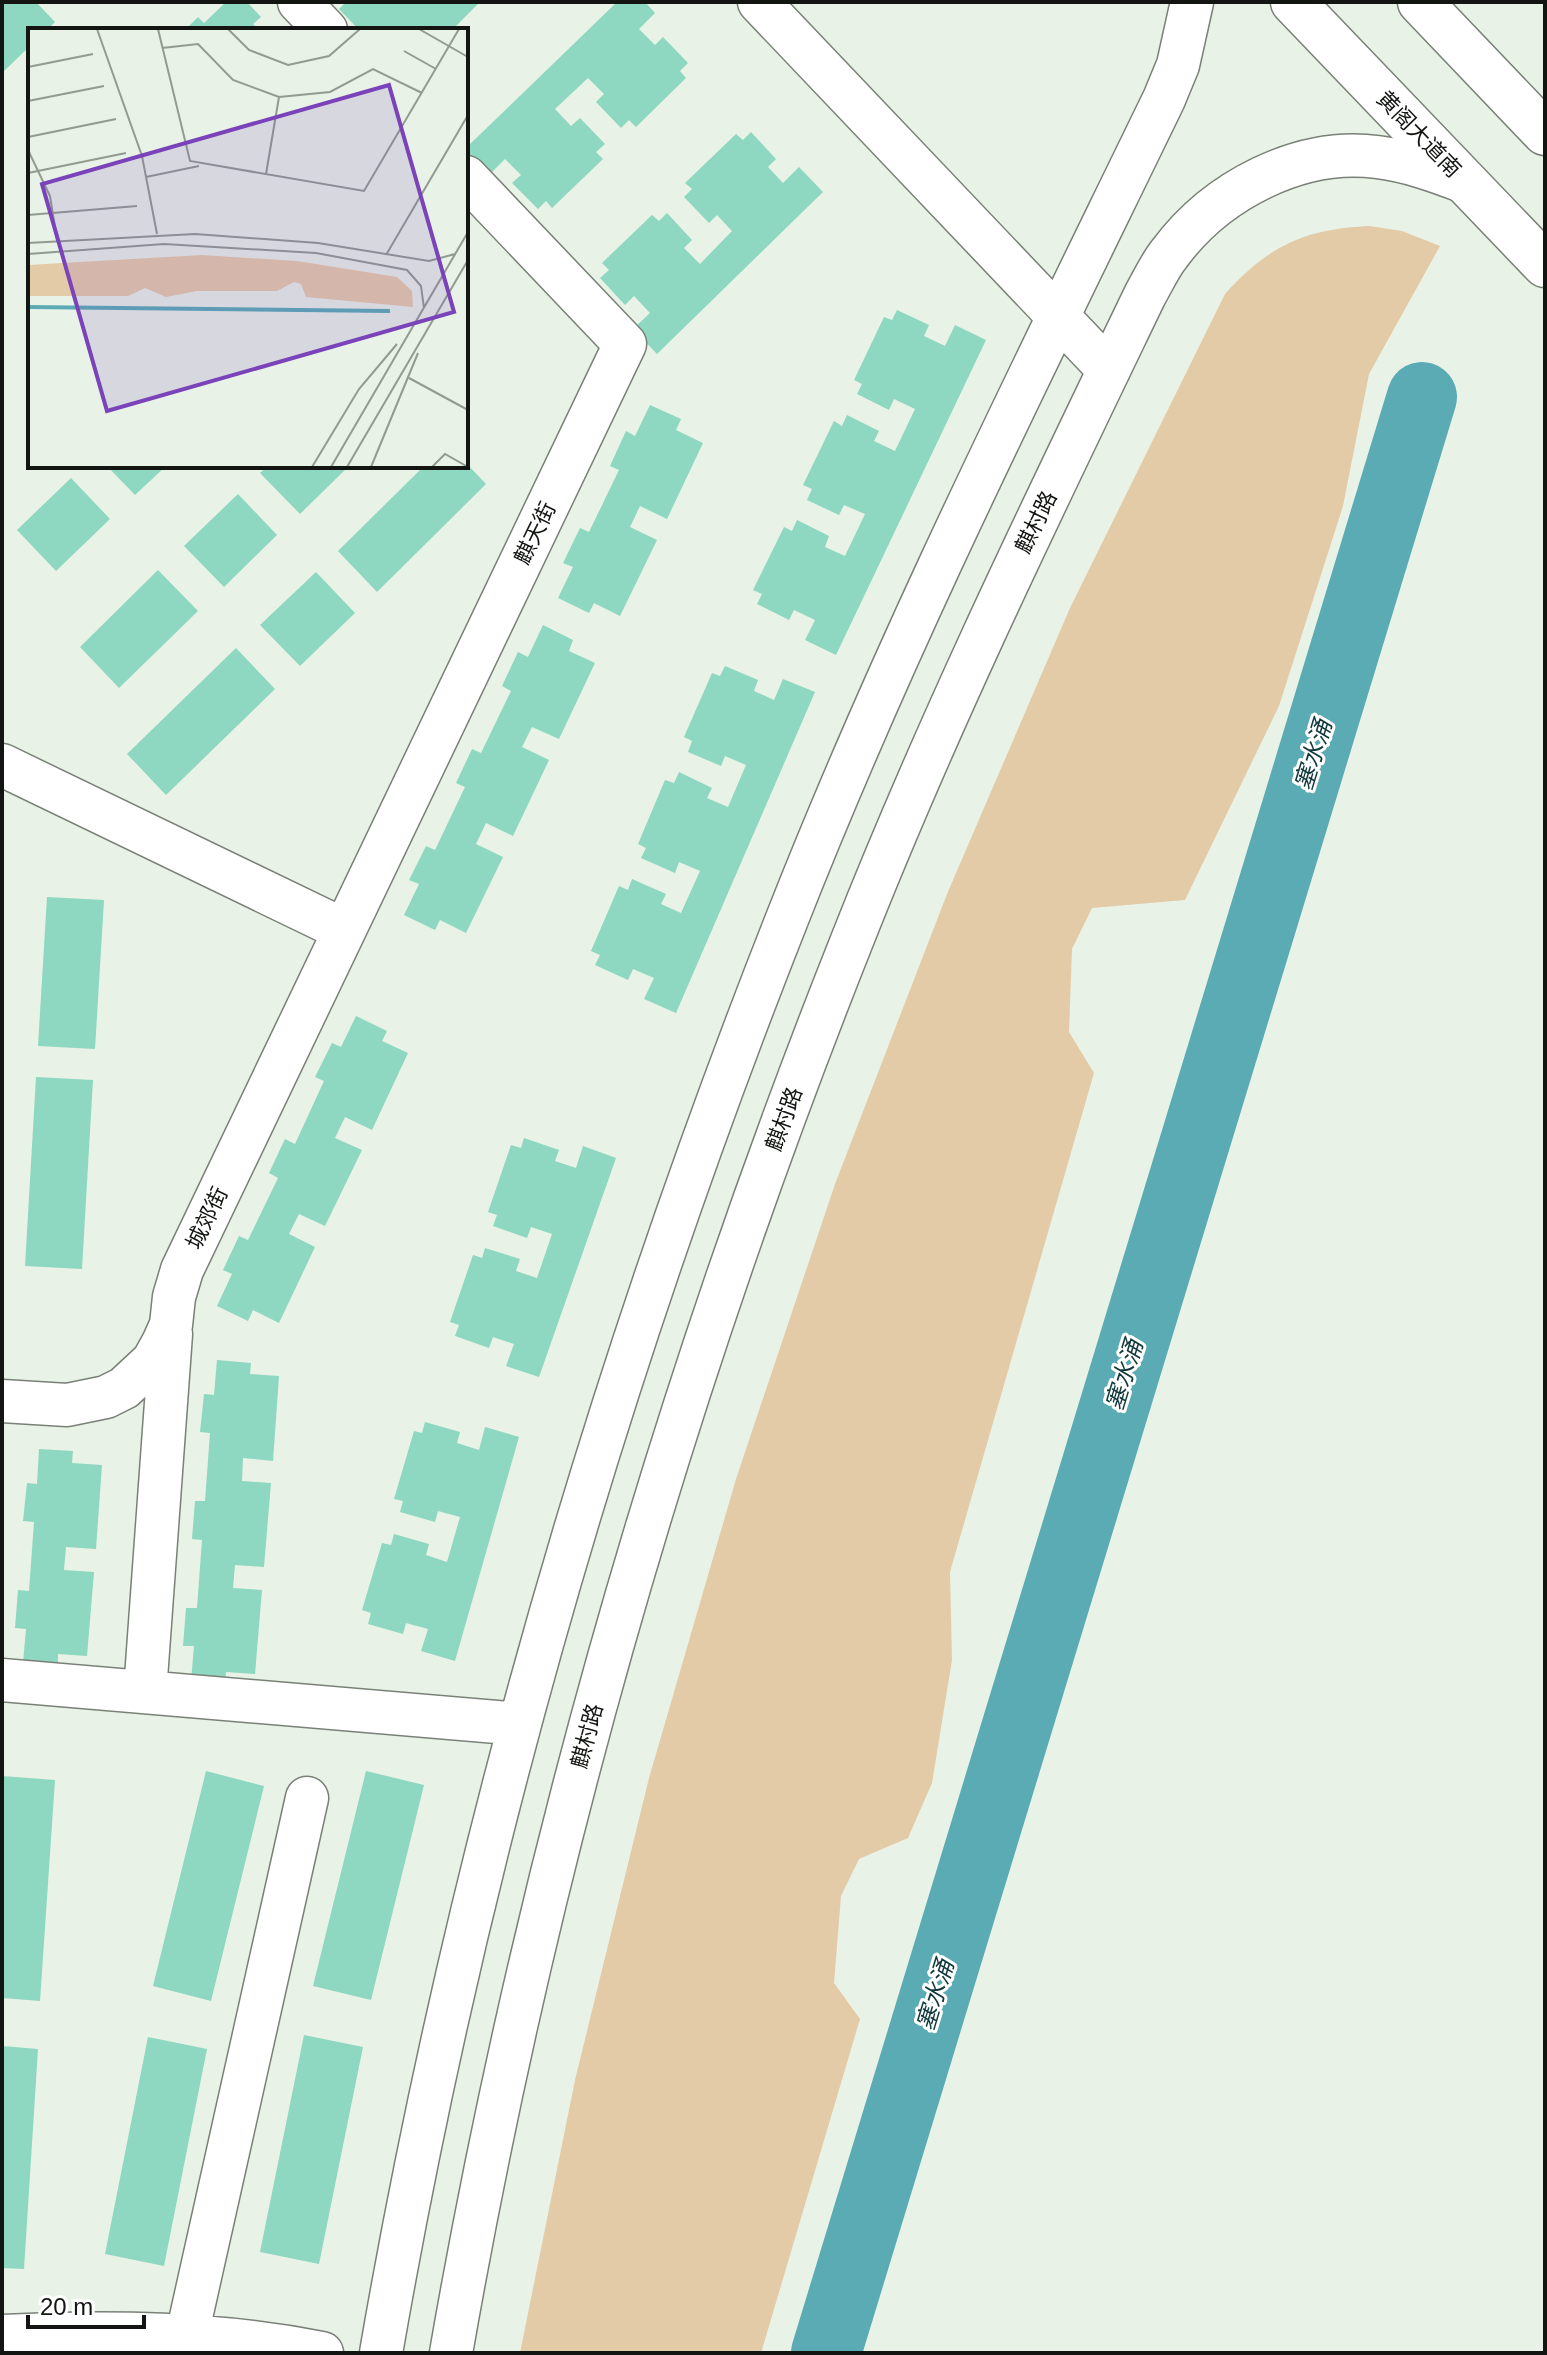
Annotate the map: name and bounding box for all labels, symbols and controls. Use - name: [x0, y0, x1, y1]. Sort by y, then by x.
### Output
- inset map: [28, 28, 468, 468]
- street label: 黄阁大道南: [1372, 86, 1466, 182]
- street label: 麒村路: [1010, 487, 1062, 557]
- street label: 麒天街: [509, 498, 561, 568]
- water label: 塞水涌: [1290, 714, 1337, 793]
- street label: 麒村路: [761, 1084, 807, 1154]
- street label: 城郊街: [181, 1183, 233, 1253]
- water label: 塞水涌: [1101, 1334, 1148, 1413]
- street label: 麒村路: [566, 1701, 608, 1771]
- water label: 塞水涌: [912, 1954, 959, 2033]
- scale bar: [28, 2279, 144, 2329]
- text: 20 m: [40, 2293, 93, 2320]

